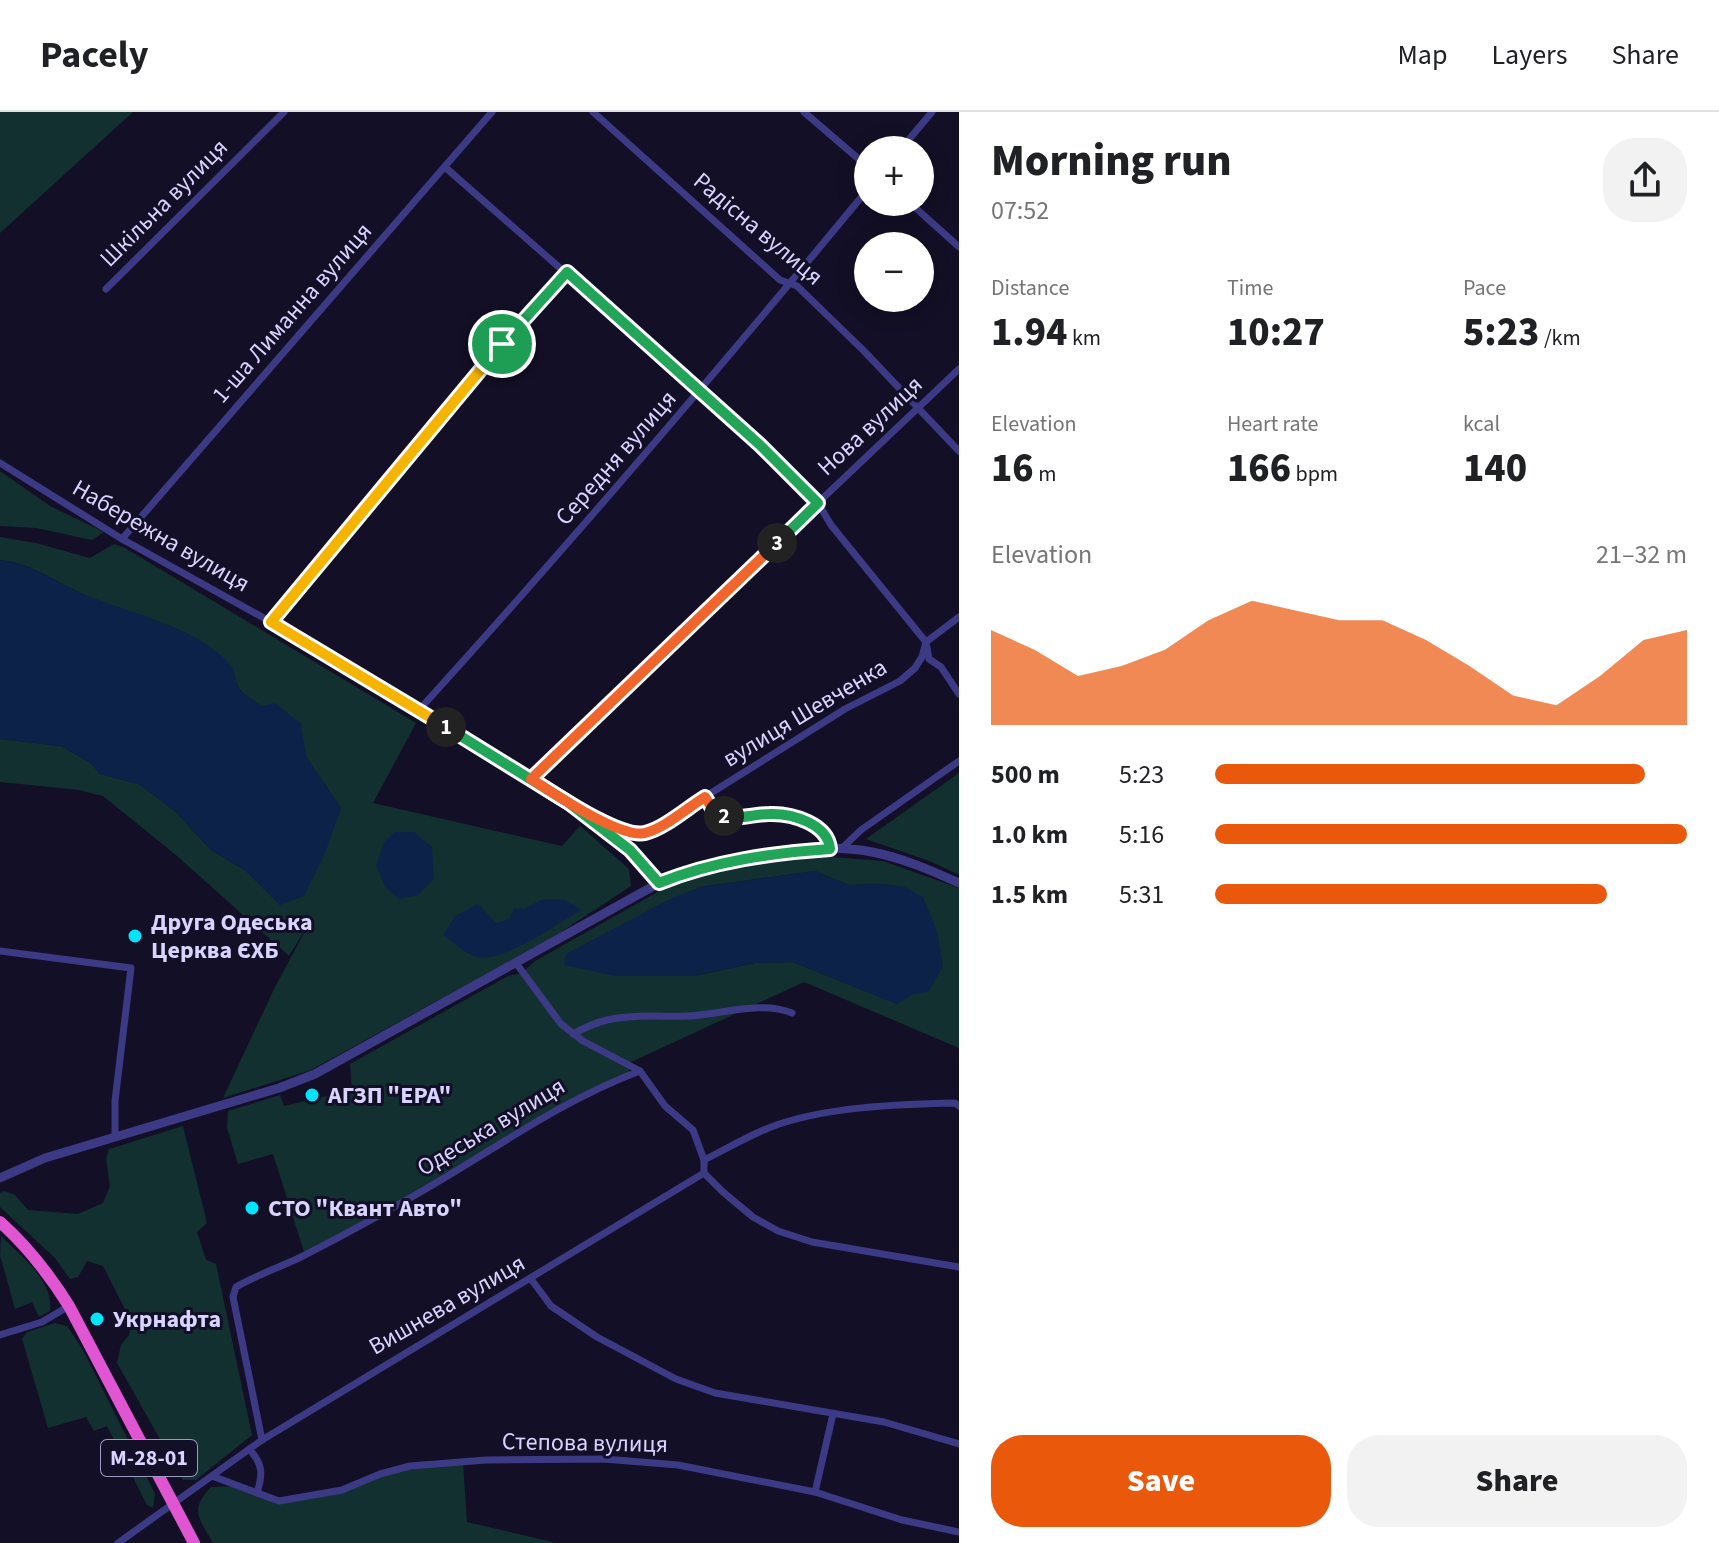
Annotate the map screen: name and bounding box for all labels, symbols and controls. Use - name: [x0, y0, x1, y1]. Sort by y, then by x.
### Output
- text: Pacely: [40, 28, 149, 82]
- text: Map: [1397, 35, 1447, 75]
- text: Layers: [1491, 35, 1567, 75]
- text: Share: [1611, 35, 1679, 75]
- text: Morning run: [991, 130, 1232, 193]
- street label: Шкільна вулиця: [92, 131, 236, 275]
- map controls: [854, 136, 934, 312]
- button: +: [854, 136, 934, 216]
- button: share: [1603, 138, 1687, 222]
- street label: Радісна вулиця: [686, 164, 830, 294]
- text: 07:52: [991, 192, 1049, 229]
- street label: 1-ша Лиманна вулиця: [204, 215, 380, 411]
- button: −: [854, 232, 934, 312]
- text: Distance: [991, 272, 1069, 304]
- text: Time: [1227, 272, 1273, 304]
- text: Pace: [1463, 272, 1506, 304]
- text: 1.94: [991, 304, 1067, 361]
- text: 10:27: [1227, 304, 1325, 361]
- text: 5:23: [1463, 304, 1539, 361]
- pin: [468, 310, 536, 378]
- icon: arrive: [480, 322, 524, 366]
- text: km: [1067, 322, 1101, 354]
- text: /km: [1539, 322, 1581, 354]
- street label: Нова вулиця: [809, 368, 931, 484]
- street label: Середня вулиця: [547, 383, 685, 533]
- text: Elevation: [991, 408, 1077, 440]
- text: Heart rate: [1227, 408, 1318, 440]
- text: kcal: [1463, 408, 1500, 440]
- text: 16: [991, 440, 1034, 497]
- text: 166: [1227, 440, 1291, 497]
- text: 140: [1463, 440, 1527, 497]
- text: m: [1034, 458, 1056, 490]
- text: bpm: [1291, 458, 1338, 490]
- street label: Набережна вулиця: [66, 471, 256, 601]
- pin: 3: [757, 523, 797, 563]
- text: 3: [771, 527, 783, 559]
- text: Elevation: [991, 536, 1092, 573]
- text: 21–32 m: [1596, 536, 1687, 573]
- street label: вулиця Шевченка: [716, 650, 894, 776]
- pin: 1: [426, 707, 466, 747]
- text: 1: [440, 711, 452, 743]
- text: 500 m: [991, 756, 1060, 793]
- text: 5:23: [1119, 756, 1164, 793]
- pin: 2: [704, 796, 744, 836]
- text: 2: [718, 800, 730, 832]
- text: 1.0 km: [991, 816, 1068, 853]
- text: 5:16: [1119, 816, 1164, 853]
- text: 1.5 km: [991, 876, 1068, 913]
- text: 5:31: [1119, 876, 1164, 913]
- place label: Друга Одеська Церква ЄХБ: [151, 905, 313, 968]
- marker: Друга Одеська Церква ЄХБ: [126, 927, 144, 945]
- street label: Одеська вулиця: [410, 1069, 572, 1185]
- place label: АГЗП "ЕРА": [327, 1078, 451, 1113]
- marker: АГЗП "ЕРА": [303, 1086, 321, 1104]
- place label: СТО "Квант Авто": [268, 1191, 462, 1226]
- marker: СТО "Квант Авто": [243, 1199, 261, 1217]
- street label: Вишнева вулиця: [362, 1246, 532, 1364]
- place label: Укрнафта: [113, 1302, 221, 1337]
- marker: Укрнафта: [88, 1310, 106, 1328]
- street label: Степова вулиця: [502, 1424, 668, 1462]
- button: Save: [991, 1435, 1331, 1527]
- button: Share: [1347, 1435, 1687, 1527]
- road number: М-28-01: [101, 1440, 197, 1476]

